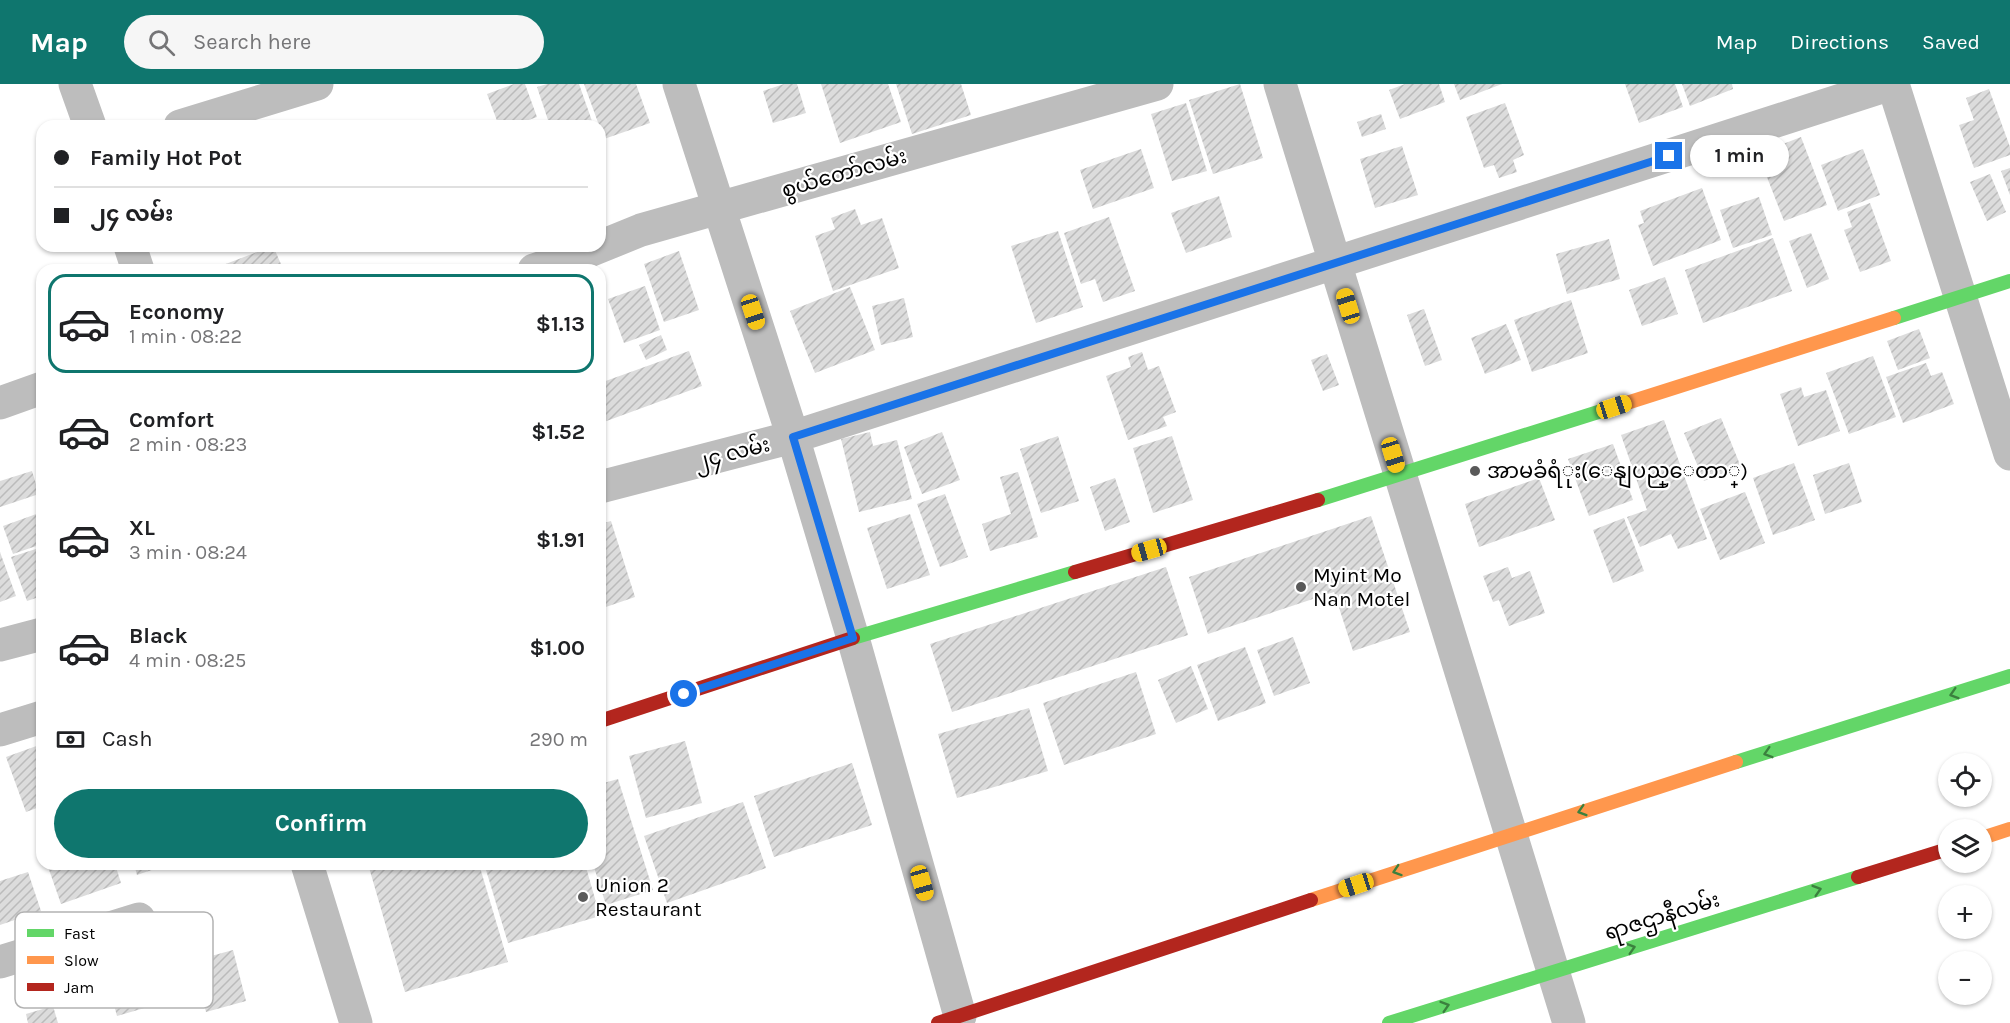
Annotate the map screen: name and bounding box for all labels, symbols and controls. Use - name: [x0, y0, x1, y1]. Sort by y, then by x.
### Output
- search box: [124, 15, 544, 69]
- text: Map: [30, 26, 88, 59]
- icon: search: [145, 26, 178, 59]
- text: Search here: [193, 29, 311, 55]
- text: Map: [1716, 30, 1757, 54]
- text: Directions: [1790, 30, 1889, 54]
- text: Saved: [1922, 30, 1980, 54]
- callout: 1 min: [1690, 135, 1789, 177]
- street label: စွယ်တော်လမ်း: [778, 140, 910, 206]
- route end: [1655, 142, 1682, 169]
- text: 1 min: [1714, 144, 1765, 167]
- text: Family Hot Pot: [90, 145, 242, 171]
- text: ၂၄ လမ်း: [90, 201, 174, 227]
- car: [1334, 286, 1362, 326]
- car: [739, 292, 767, 332]
- icon: car: [57, 297, 111, 351]
- text: Economy: [129, 299, 224, 325]
- text: $1.13: [536, 311, 585, 337]
- text: 1 min · 08:22: [129, 325, 242, 348]
- car: [1594, 393, 1634, 421]
- icon: car: [57, 405, 111, 459]
- text: Comfort: [129, 407, 214, 433]
- text: $1.52: [531, 419, 585, 445]
- street label: ၂၄ လမ်း: [691, 428, 774, 479]
- text: 2 min · 08:23: [129, 433, 247, 456]
- car: [1379, 435, 1407, 475]
- place label: အာမခံရံုး(ေနျပည္ေတာ္): [1487, 459, 1748, 489]
- marker: အာမခံရံုး(ေနျပည္ေတာ္): [1468, 464, 1482, 478]
- icon: car: [57, 513, 111, 567]
- text: XL: [129, 515, 155, 541]
- text: $1.91: [536, 527, 585, 553]
- car: [1129, 536, 1169, 564]
- text: 3 min · 08:24: [129, 541, 247, 564]
- place label: Myint Mo Nan Motel: [1313, 563, 1410, 611]
- marker: Myint Mo Nan Motel: [1294, 580, 1308, 594]
- icon: car: [57, 621, 111, 675]
- text: Black: [129, 623, 188, 649]
- text: $1.00: [529, 635, 585, 661]
- text: 4 min · 08:25: [129, 649, 246, 672]
- route start: [670, 680, 697, 707]
- one-way arrow: [1949, 687, 1960, 699]
- icon: cash: [54, 723, 87, 756]
- text: Cash: [102, 726, 152, 752]
- text: 290 m: [529, 728, 588, 751]
- one-way arrow: [1763, 745, 1774, 758]
- map controls: [1938, 753, 1992, 1005]
- button: locate: [1938, 753, 1992, 807]
- button: Confirm: [54, 789, 588, 858]
- one-way arrow: [1577, 804, 1588, 816]
- button: layers: [1938, 819, 1992, 873]
- car: [908, 863, 936, 903]
- one-way arrow: [1392, 864, 1403, 877]
- car: [1336, 871, 1376, 899]
- place label: Union 2 Restaurant: [595, 873, 702, 921]
- street label: ရာဇဌာနီလမ်း: [1600, 883, 1724, 950]
- one-way arrow: [1811, 884, 1822, 897]
- button: +: [1938, 885, 1992, 939]
- marker: Union 2 Restaurant: [576, 890, 590, 904]
- legend: [15, 912, 213, 1008]
- text: Fast: [64, 924, 95, 943]
- one-way arrow: [1625, 943, 1636, 955]
- text: Slow: [64, 951, 99, 970]
- button: −: [1938, 951, 1992, 1005]
- text: Jam: [64, 978, 94, 997]
- one-way arrow: [1439, 1001, 1450, 1013]

